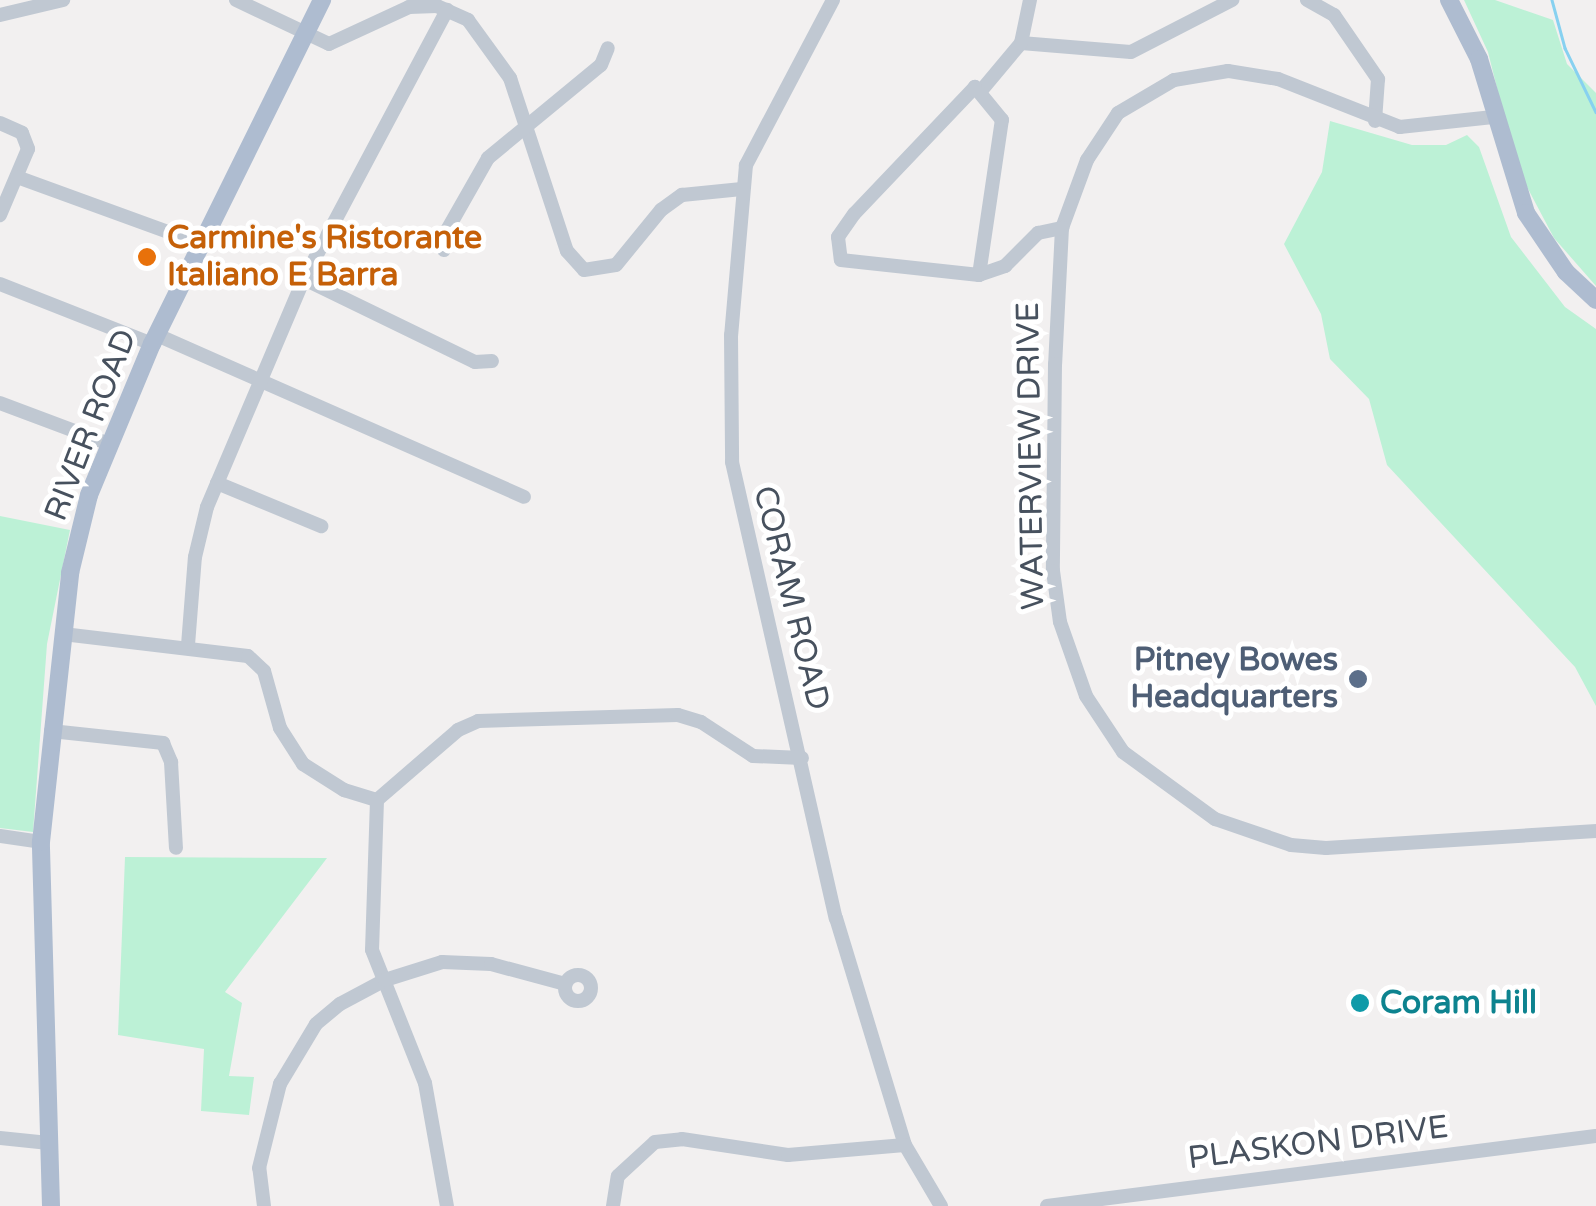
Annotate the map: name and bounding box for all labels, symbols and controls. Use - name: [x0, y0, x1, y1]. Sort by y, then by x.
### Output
- place label: Carmine's Ristorante Italiano E Barra: [167, 220, 482, 295]
- marker: Carmine's Ristorante Italiano E Barra: [136, 246, 158, 268]
- street label: WATERVIEW DRIVE: [1009, 302, 1053, 610]
- street label: RIVER ROAD: [37, 324, 145, 526]
- street label: CORAM ROAD: [745, 482, 837, 714]
- place label: Pitney Bowes Headquarters: [1130, 642, 1338, 717]
- marker: Pitney Bowes Headquarters: [1347, 668, 1369, 690]
- place label: Coram Hill: [1380, 984, 1537, 1022]
- marker: Coram Hill: [1349, 992, 1371, 1014]
- street label: PLASKON DRIVE: [1186, 1108, 1450, 1178]

